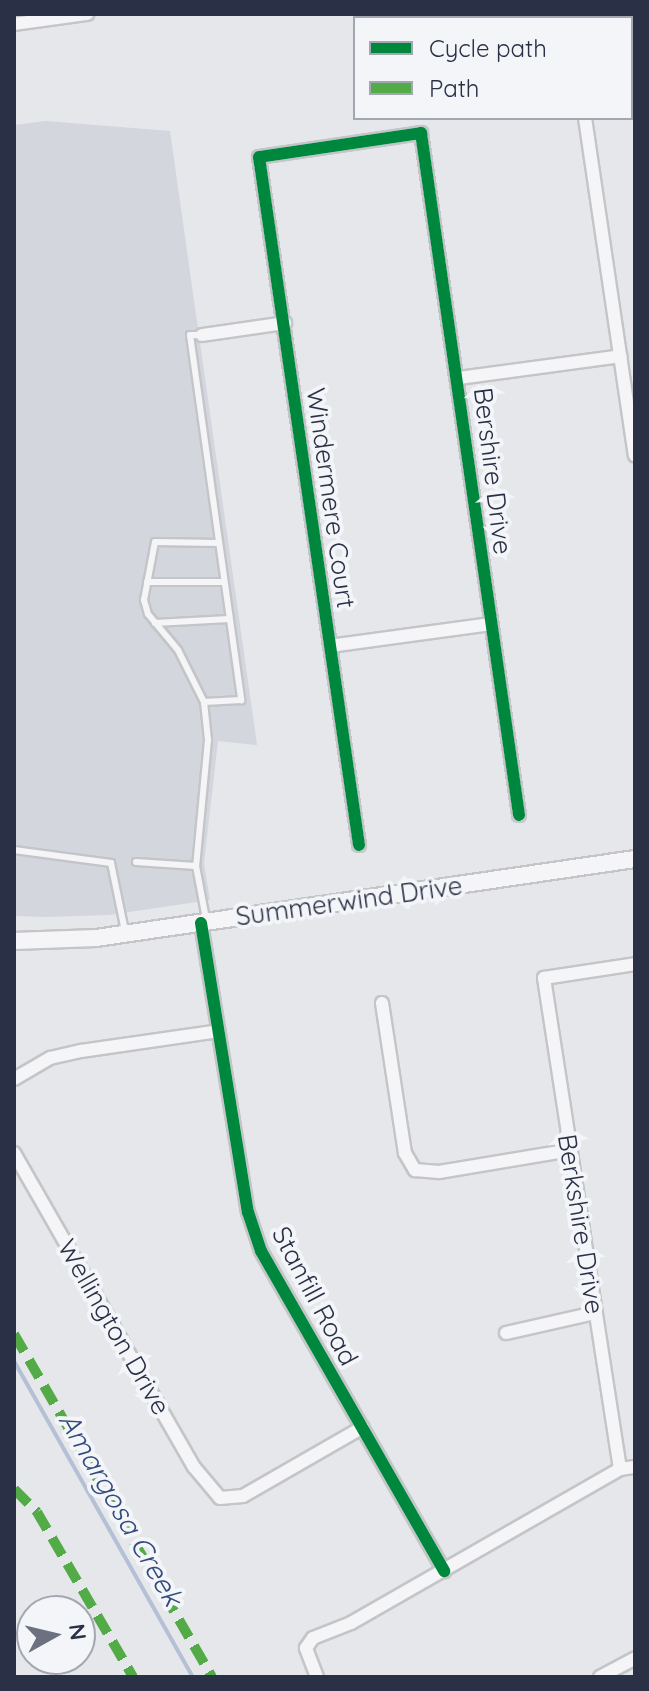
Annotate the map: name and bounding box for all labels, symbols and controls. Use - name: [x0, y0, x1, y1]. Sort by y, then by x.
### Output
- legend: [353, 16, 633, 120]
- text: Cycle path: [429, 33, 547, 63]
- text: Path: [429, 73, 480, 103]
- street label: Windermere Court: [300, 386, 362, 610]
- street label: Bershire Drive: [467, 386, 519, 556]
- street label: Summerwind Drive: [234, 870, 464, 932]
- street label: Berkshire Drive: [551, 1132, 611, 1316]
- street label: Stanfill Road: [265, 1221, 365, 1371]
- street label: Wellington Drive: [51, 1234, 177, 1420]
- water label: Amargosa Creek: [52, 1406, 190, 1612]
- north arrow: [16, 1595, 96, 1675]
- text: N: [63, 1622, 93, 1642]

